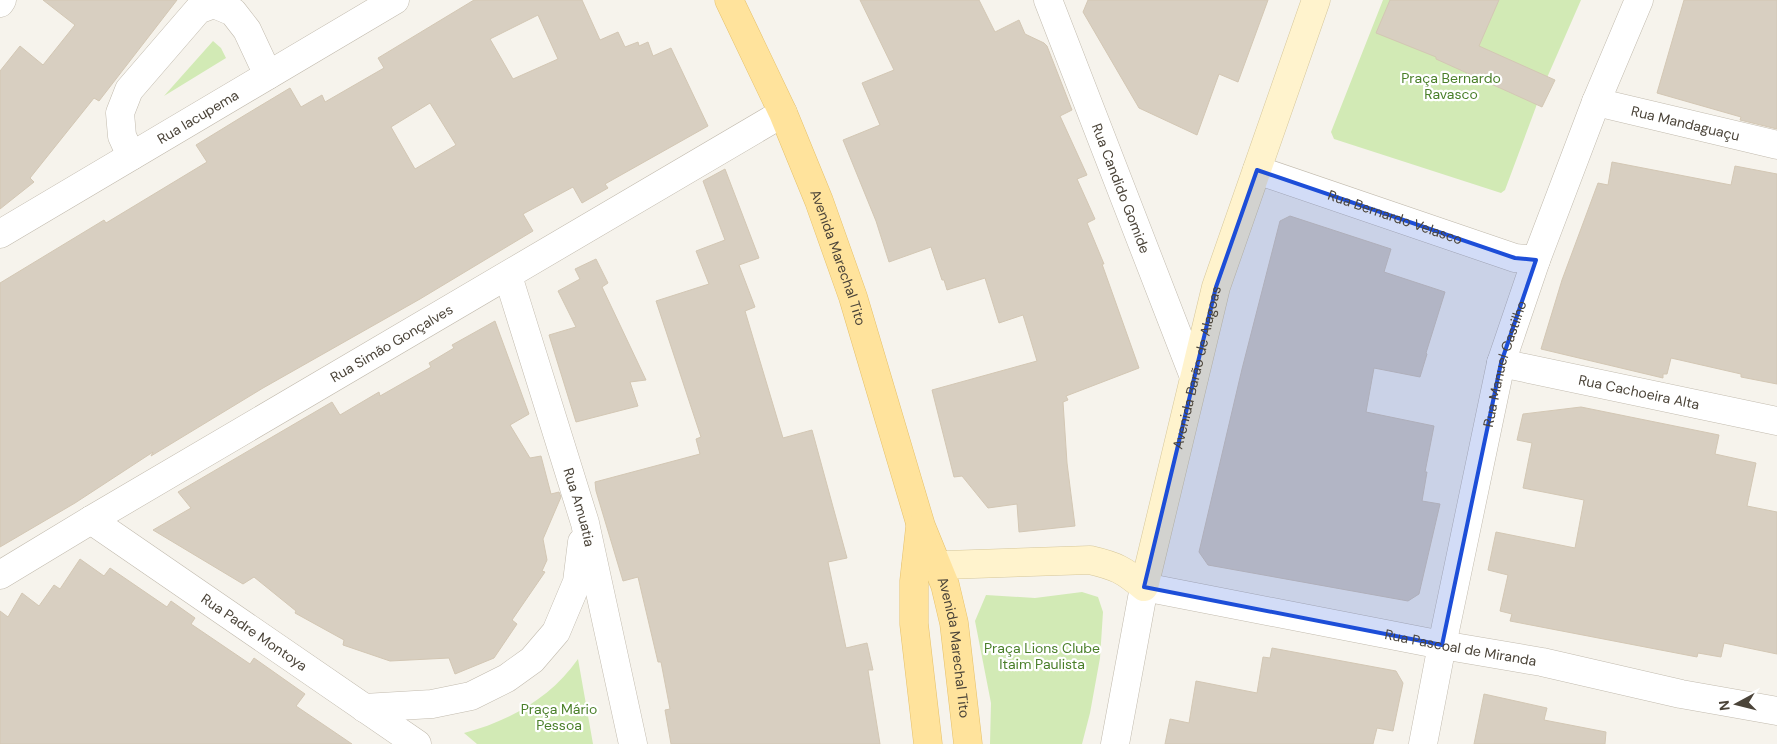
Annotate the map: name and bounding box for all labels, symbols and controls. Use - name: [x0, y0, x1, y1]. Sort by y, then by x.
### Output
- park label: Praça Bernardo Ravasco: [1401, 69, 1501, 103]
- street label: Rua Iacupema: [154, 86, 242, 148]
- street label: Rua Mandaguaçu: [1629, 102, 1742, 145]
- street label: Rua Candido Gomide: [1088, 121, 1154, 256]
- street label: Rua Bernardo Velasco: [1325, 186, 1465, 248]
- street label: Avenida Marechal Tito: [806, 187, 870, 328]
- street label: Avenida Barão de Alagoas: [1168, 284, 1225, 451]
- street label: Rua Manuel Castilho: [1479, 298, 1531, 429]
- street label: Rua Simão Gonçalves: [327, 300, 456, 386]
- street label: Rua Cachoeira Alta: [1577, 371, 1701, 413]
- street label: Rua Amuatia: [559, 465, 599, 548]
- street label: Avenida Marechal Tito: [934, 574, 974, 719]
- street label: Rua Padre Montoya: [198, 589, 311, 675]
- street label: Rua Pascoal de Miranda: [1383, 625, 1538, 670]
- park label: Praça Lions Clube Itaim Paulista: [984, 639, 1100, 673]
- north arrow: [1712, 679, 1762, 729]
- text: N: [1715, 699, 1734, 712]
- park label: Praça Mário Pessoa: [521, 700, 597, 734]

